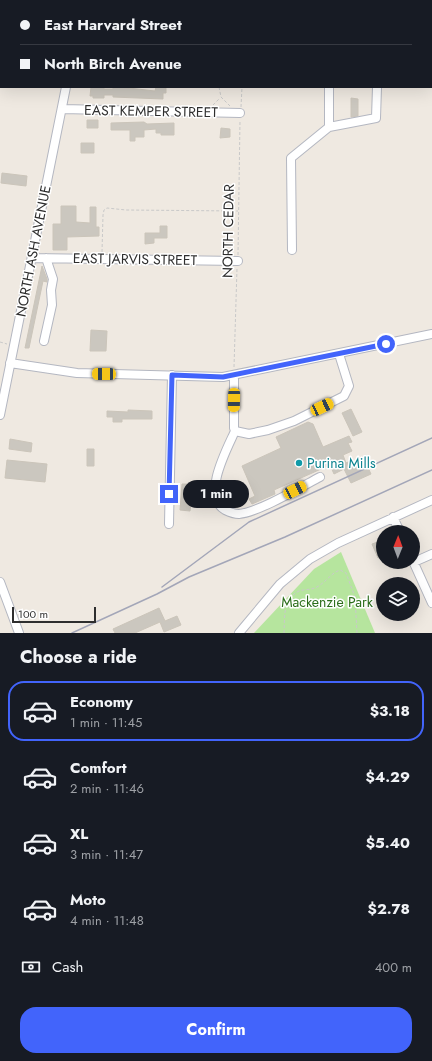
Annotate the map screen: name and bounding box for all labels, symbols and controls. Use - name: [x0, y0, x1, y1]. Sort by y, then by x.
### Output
- text: East Harvard Street: [44, 14, 182, 36]
- text: North Birch Avenue: [44, 53, 182, 75]
- street label: EAST KEMPER STREET: [84, 100, 218, 122]
- street label: NORTH ASH AVENUE: [10, 183, 56, 319]
- street label: NORTH CEDAR: [217, 184, 239, 278]
- street label: EAST JARVIS STREET: [73, 248, 198, 270]
- route start: [377, 335, 395, 353]
- car: [92, 368, 116, 380]
- car: [228, 388, 240, 412]
- car: [309, 396, 335, 418]
- place label: Purina Mills: [307, 453, 376, 473]
- marker: Purina Mills: [294, 458, 304, 468]
- car: [282, 479, 308, 501]
- callout: 1 min: [183, 480, 249, 508]
- text: 1 min: [200, 484, 232, 503]
- route end: [160, 485, 178, 503]
- north arrow: [376, 525, 420, 569]
- map controls: [376, 525, 420, 621]
- button: layers: [376, 577, 420, 621]
- park label: Mackenzie Park: [281, 592, 374, 612]
- scale bar: [12, 605, 96, 624]
- text: 100 m: [18, 606, 48, 622]
- text: Choose a ride: [20, 644, 137, 670]
- text: Economy: [70, 691, 133, 713]
- icon: car: [22, 693, 58, 729]
- text: $3.18: [370, 700, 410, 722]
- text: 1 min · 11:45: [70, 713, 142, 732]
- text: Comfort: [70, 757, 127, 779]
- icon: car: [22, 759, 58, 795]
- text: $4.29: [365, 766, 410, 788]
- text: 2 min · 11:46: [70, 779, 144, 798]
- text: XL: [70, 823, 88, 845]
- icon: car: [22, 825, 58, 861]
- text: $5.40: [366, 832, 410, 854]
- text: 3 min · 11:47: [70, 845, 143, 864]
- text: Moto: [70, 889, 106, 911]
- icon: car: [22, 891, 58, 927]
- text: $2.78: [368, 898, 410, 920]
- text: 4 min · 11:48: [70, 911, 144, 930]
- icon: cash: [20, 956, 42, 978]
- text: Cash: [52, 956, 83, 978]
- text: 400 m: [375, 958, 412, 977]
- button: Confirm: [20, 1007, 412, 1053]

